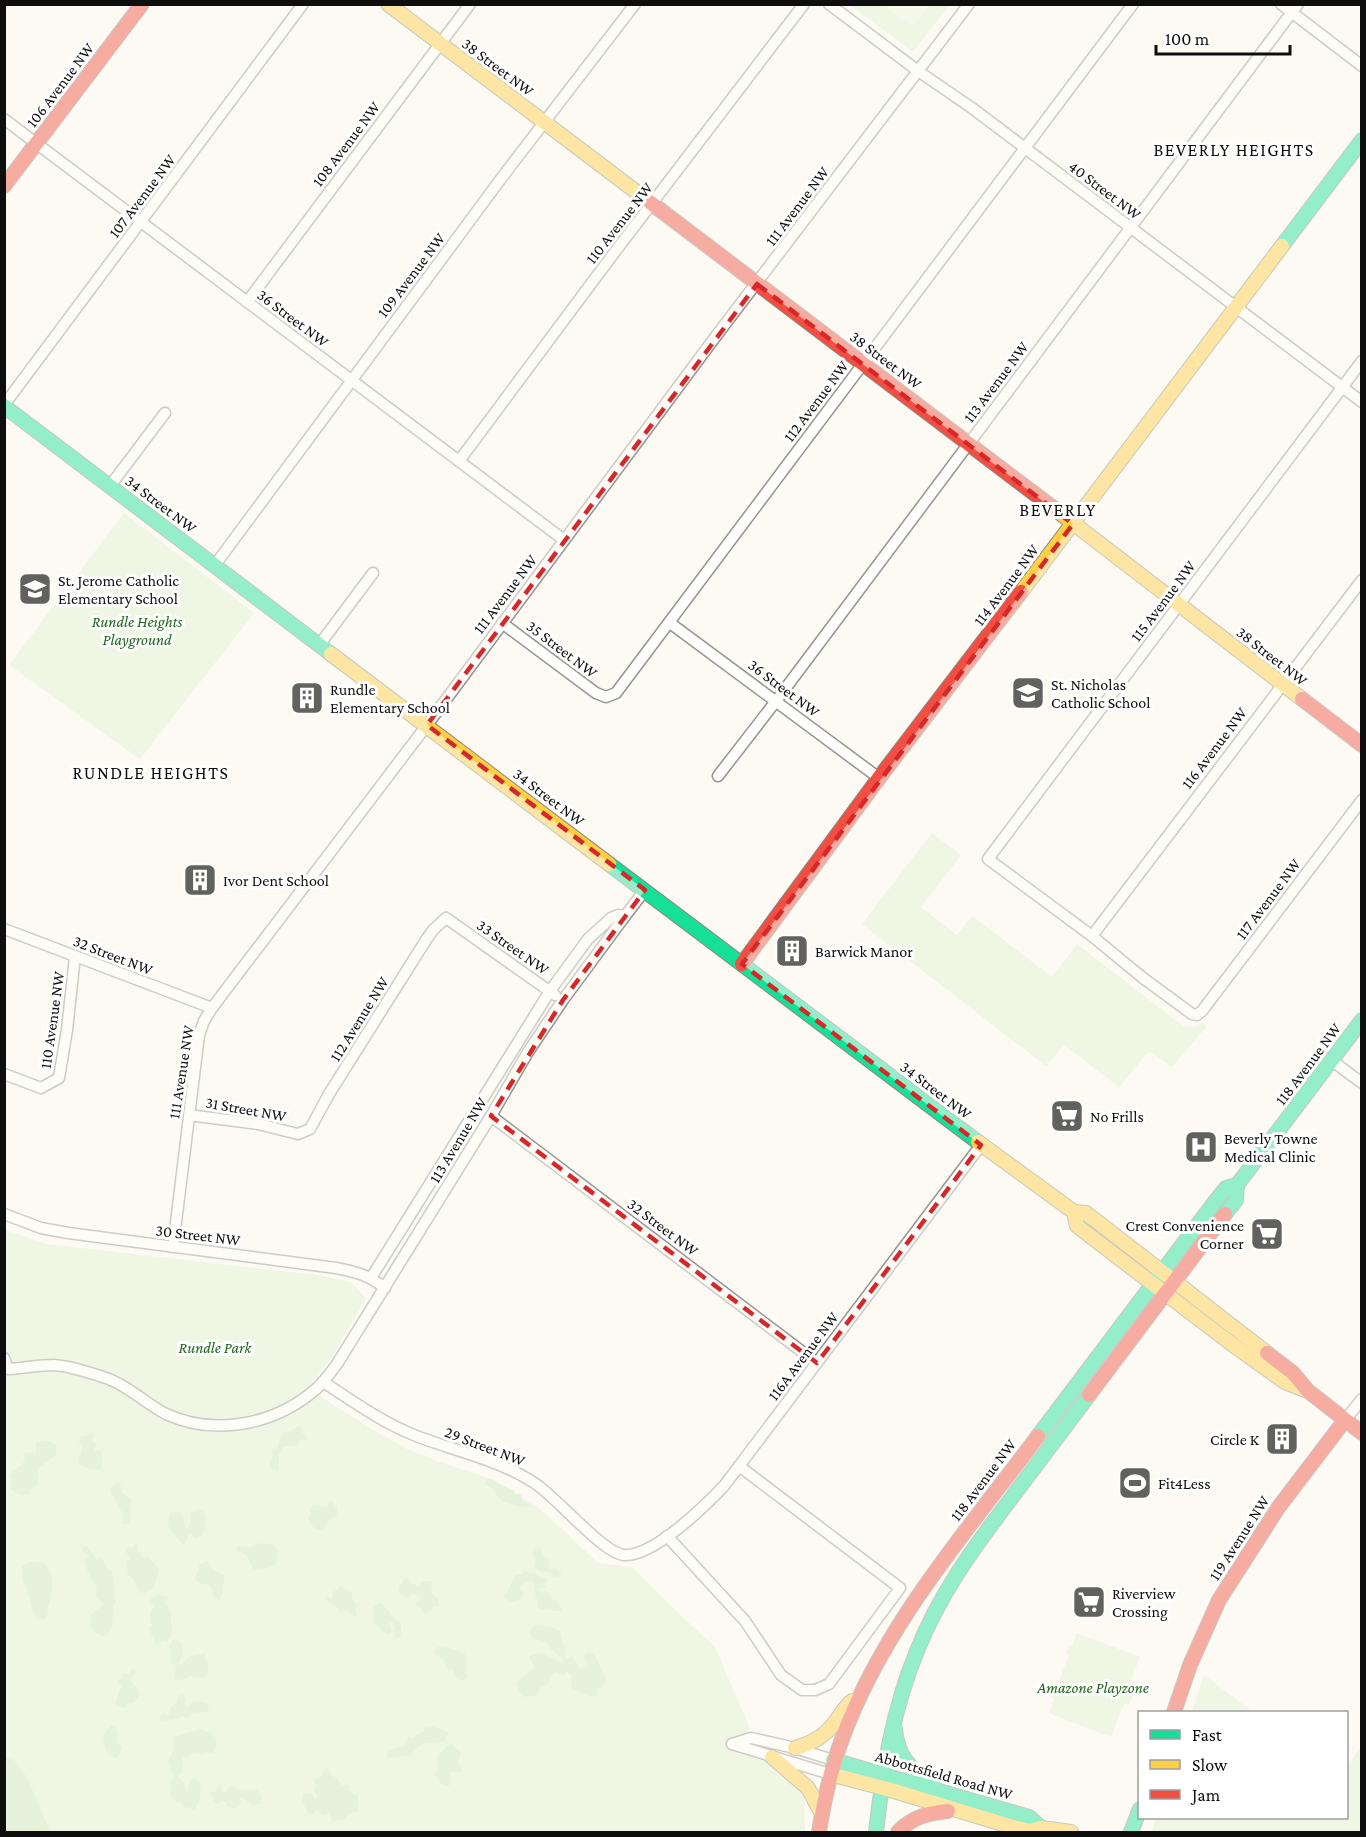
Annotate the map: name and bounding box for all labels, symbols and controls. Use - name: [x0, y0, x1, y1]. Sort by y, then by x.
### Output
- scale bar: [1156, 18, 1290, 56]
- text: 100 m: [1165, 29, 1210, 49]
- street label: 38 Street NW: [459, 35, 537, 100]
- street label: 106 Avenue NW: [23, 39, 97, 130]
- street label: 108 Avenue NW: [309, 98, 383, 190]
- district label: BEVERLY HEIGHTS: [1153, 140, 1315, 160]
- street label: 107 Avenue NW: [105, 151, 179, 241]
- street label: 40 Street NW: [1066, 157, 1145, 223]
- street label: 111 Avenue NW: [762, 163, 832, 249]
- street label: 110 Avenue NW: [582, 179, 656, 267]
- street label: 109 Avenue NW: [374, 229, 448, 320]
- street label: 36 Street NW: [254, 286, 332, 350]
- street label: 38 Street NW: [847, 328, 925, 393]
- street label: 113 Avenue NW: [960, 338, 1032, 426]
- street label: 112 Avenue NW: [780, 357, 852, 445]
- street label: 34 Street NW: [122, 472, 200, 536]
- district label: BEVERLY: [1019, 500, 1097, 520]
- street label: 114 Avenue NW: [970, 541, 1042, 629]
- street label: 111 Avenue NW: [470, 551, 540, 637]
- street label: 115 Avenue NW: [1127, 557, 1199, 645]
- school or university icon: St. Jerome Catholic Elementary School: [17, 571, 53, 607]
- place label: St. Jerome Catholic Elementary School: [58, 572, 179, 608]
- park label: Rundle Heights Playground: [92, 613, 182, 649]
- street label: 35 Street NW: [523, 617, 601, 681]
- street label: 38 Street NW: [1233, 623, 1311, 689]
- street label: 36 Street NW: [745, 656, 823, 720]
- school or university icon: St. Nicholas Catholic School: [1010, 675, 1046, 711]
- place label: St. Nicholas Catholic School: [1051, 676, 1150, 711]
- building icon: Rundle Elementary School: [289, 680, 325, 716]
- place label: Rundle Elementary School: [330, 681, 450, 717]
- street label: 116 Avenue NW: [1178, 704, 1250, 792]
- district label: RUNDLE HEIGHTS: [73, 763, 229, 783]
- street label: 34 Street NW: [510, 765, 588, 829]
- street label: 117 Avenue NW: [1232, 855, 1304, 943]
- building icon: Ivor Dent School: [182, 862, 218, 898]
- place label: Ivor Dent School: [223, 872, 329, 889]
- street label: 33 Street NW: [474, 916, 552, 978]
- street label: 32 Street NW: [71, 932, 155, 978]
- building icon: Barwick Manor: [774, 933, 810, 969]
- place label: Barwick Manor: [815, 943, 913, 960]
- street label: 110 Avenue NW: [37, 970, 67, 1070]
- street label: 112 Avenue NW: [326, 973, 392, 1064]
- street label: 118 Avenue NW: [1272, 1020, 1344, 1108]
- street label: 111 Avenue NW: [165, 1024, 197, 1120]
- street label: 34 Street NW: [897, 1058, 975, 1122]
- street label: 31 Street NW: [204, 1094, 288, 1125]
- street label: 113 Avenue NW: [426, 1094, 490, 1186]
- supermarket icon: No Frills: [1049, 1098, 1085, 1134]
- place label: No Frills: [1090, 1108, 1144, 1125]
- hospital icon: Beverly Towne Medical Clinic: [1183, 1129, 1219, 1165]
- place label: Beverly Towne Medical Clinic: [1224, 1130, 1318, 1165]
- street label: 32 Street NW: [624, 1195, 702, 1259]
- supermarket icon: Crest Convenience Corner: [1249, 1216, 1285, 1252]
- place label: Crest Convenience Corner: [1125, 1217, 1244, 1252]
- street label: 30 Street NW: [155, 1221, 242, 1249]
- street label: 116A Avenue NW: [764, 1308, 842, 1403]
- park label: Rundle Park: [179, 1339, 253, 1356]
- building icon: Circle K: [1264, 1421, 1300, 1457]
- street label: 29 Street NW: [443, 1423, 528, 1469]
- place label: Circle K: [1210, 1431, 1260, 1448]
- street label: 118 Avenue NW: [947, 1436, 1019, 1524]
- sports icon: Fit4Less: [1117, 1465, 1153, 1501]
- place label: Fit4Less: [1158, 1475, 1210, 1492]
- street label: 119 Avenue NW: [1205, 1492, 1273, 1583]
- supermarket icon: Riverview Crossing: [1071, 1584, 1107, 1620]
- place label: Riverview Crossing: [1112, 1585, 1176, 1621]
- park label: Amazone Playzone: [1036, 1679, 1149, 1697]
- legend: [1138, 1711, 1348, 1819]
- text: Fast: [1192, 1725, 1223, 1745]
- street label: Abbottsfield Road NW: [873, 1747, 1015, 1803]
- text: Slow: [1192, 1755, 1228, 1775]
- text: Jam: [1190, 1785, 1221, 1805]

